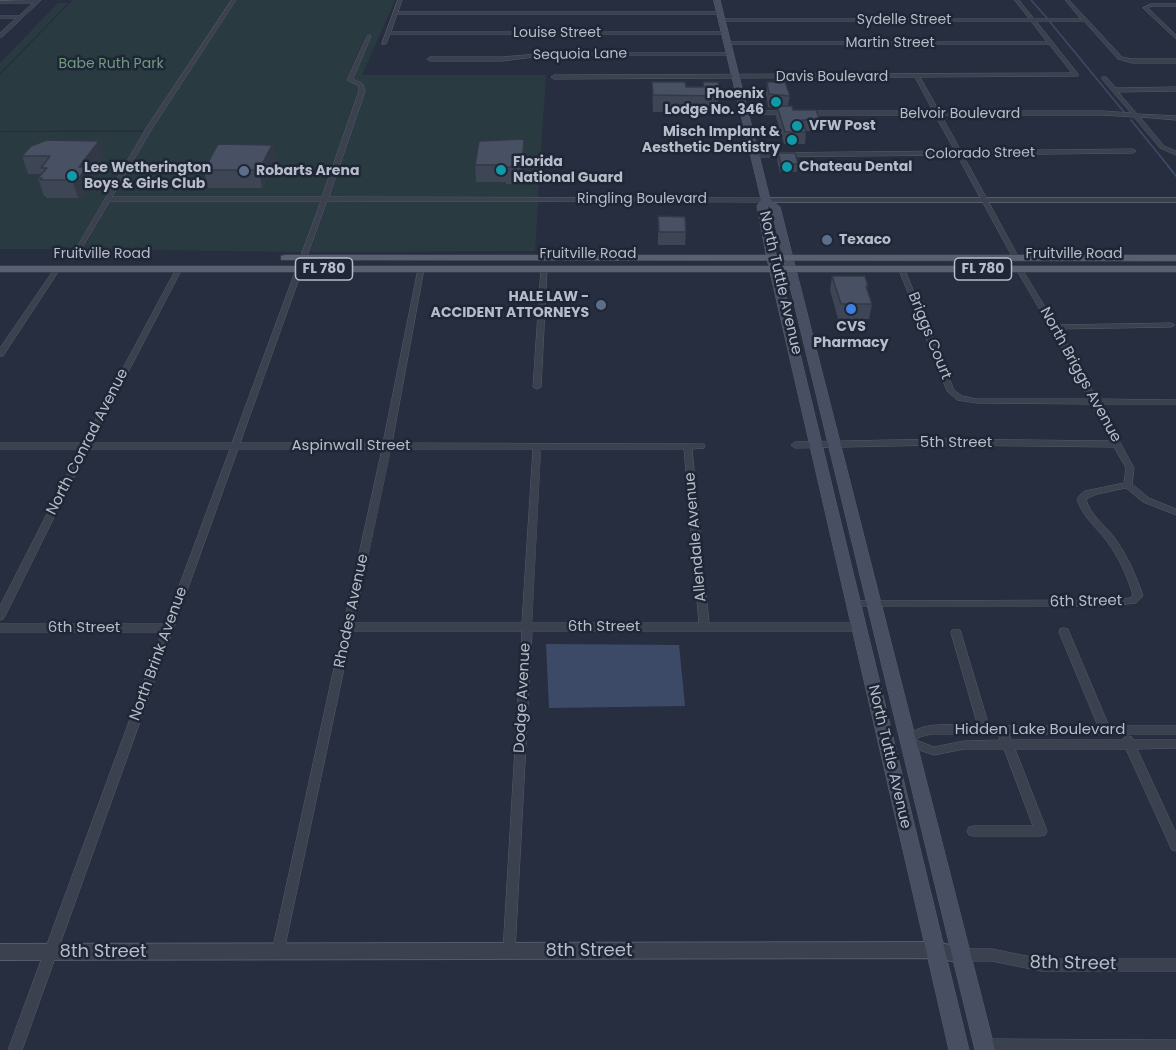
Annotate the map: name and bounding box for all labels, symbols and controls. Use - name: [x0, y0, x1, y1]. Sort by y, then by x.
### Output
- street label: Sydelle Street: [857, 12, 951, 28]
- street label: Louise Street: [513, 25, 601, 41]
- street label: Martin Street: [846, 35, 934, 51]
- street label: Sequoia Lane: [533, 46, 627, 64]
- park label: Babe Ruth Park: [58, 56, 164, 72]
- street label: Davis Boulevard: [776, 69, 888, 85]
- place label: Phoenix Lodge No. 346: [665, 86, 764, 118]
- marker: Phoenix Lodge No. 346: [769, 95, 783, 109]
- street label: Belvoir Boulevard: [900, 106, 1020, 122]
- place label: VFW Post: [809, 118, 876, 134]
- marker: VFW Post: [790, 119, 804, 133]
- place label: Misch Implant & Aesthetic Dentistry: [642, 124, 780, 156]
- marker: Misch Implant & Aesthetic Dentistry: [785, 133, 799, 147]
- street label: Colorado Street: [925, 145, 1035, 163]
- place label: Florida National Guard: [513, 154, 623, 186]
- place label: Chateau Dental: [799, 159, 912, 175]
- place label: Lee Wetherington Boys & Girls Club: [84, 160, 211, 192]
- marker: Chateau Dental: [780, 160, 794, 174]
- place label: Robarts Arena: [256, 163, 359, 179]
- marker: Florida National Guard: [494, 163, 508, 177]
- marker: Robarts Arena: [237, 164, 251, 178]
- marker: Lee Wetherington Boys & Girls Club: [65, 169, 79, 183]
- street label: Ringling Boulevard: [577, 191, 707, 207]
- street label: North Tuttle Avenue: [755, 209, 805, 357]
- place label: Texaco: [839, 232, 891, 248]
- marker: Texaco: [820, 233, 834, 247]
- street label: Fruitville Road: [54, 246, 150, 262]
- street label: Fruitville Road: [540, 246, 636, 262]
- street label: Fruitville Road: [1026, 246, 1122, 262]
- road number: FL 780: [296, 258, 352, 280]
- road number: FL 780: [954, 258, 1012, 280]
- place label: HALE LAW - ACCIDENT ATTORNEYS: [431, 289, 589, 322]
- street label: Briggs Court: [903, 290, 955, 382]
- marker: HALE LAW - ACCIDENT ATTORNEYS: [594, 298, 608, 312]
- marker: CVS Pharmacy: [844, 302, 858, 316]
- street label: North Briggs Avenue: [1035, 304, 1125, 446]
- place label: CVS Pharmacy: [813, 319, 889, 352]
- street label: North Conrad Avenue: [43, 366, 133, 518]
- street label: 5th Street: [920, 434, 992, 452]
- street label: Aspinwall Street: [291, 437, 411, 455]
- street label: Allendale Avenue: [681, 471, 711, 603]
- street label: Rhodes Avenue: [331, 552, 373, 670]
- street label: North Brink Avenue: [126, 585, 192, 723]
- street label: 6th Street: [1050, 592, 1122, 612]
- street label: 6th Street: [568, 618, 640, 636]
- street label: 6th Street: [48, 619, 120, 637]
- street label: Dodge Avenue: [511, 643, 535, 753]
- street label: North Tuttle Avenue: [864, 683, 914, 831]
- street label: Hidden Lake Boulevard: [955, 721, 1125, 739]
- street label: 8th Street: [546, 940, 632, 962]
- street label: 8th Street: [60, 941, 146, 963]
- street label: 8th Street: [1029, 952, 1117, 976]

